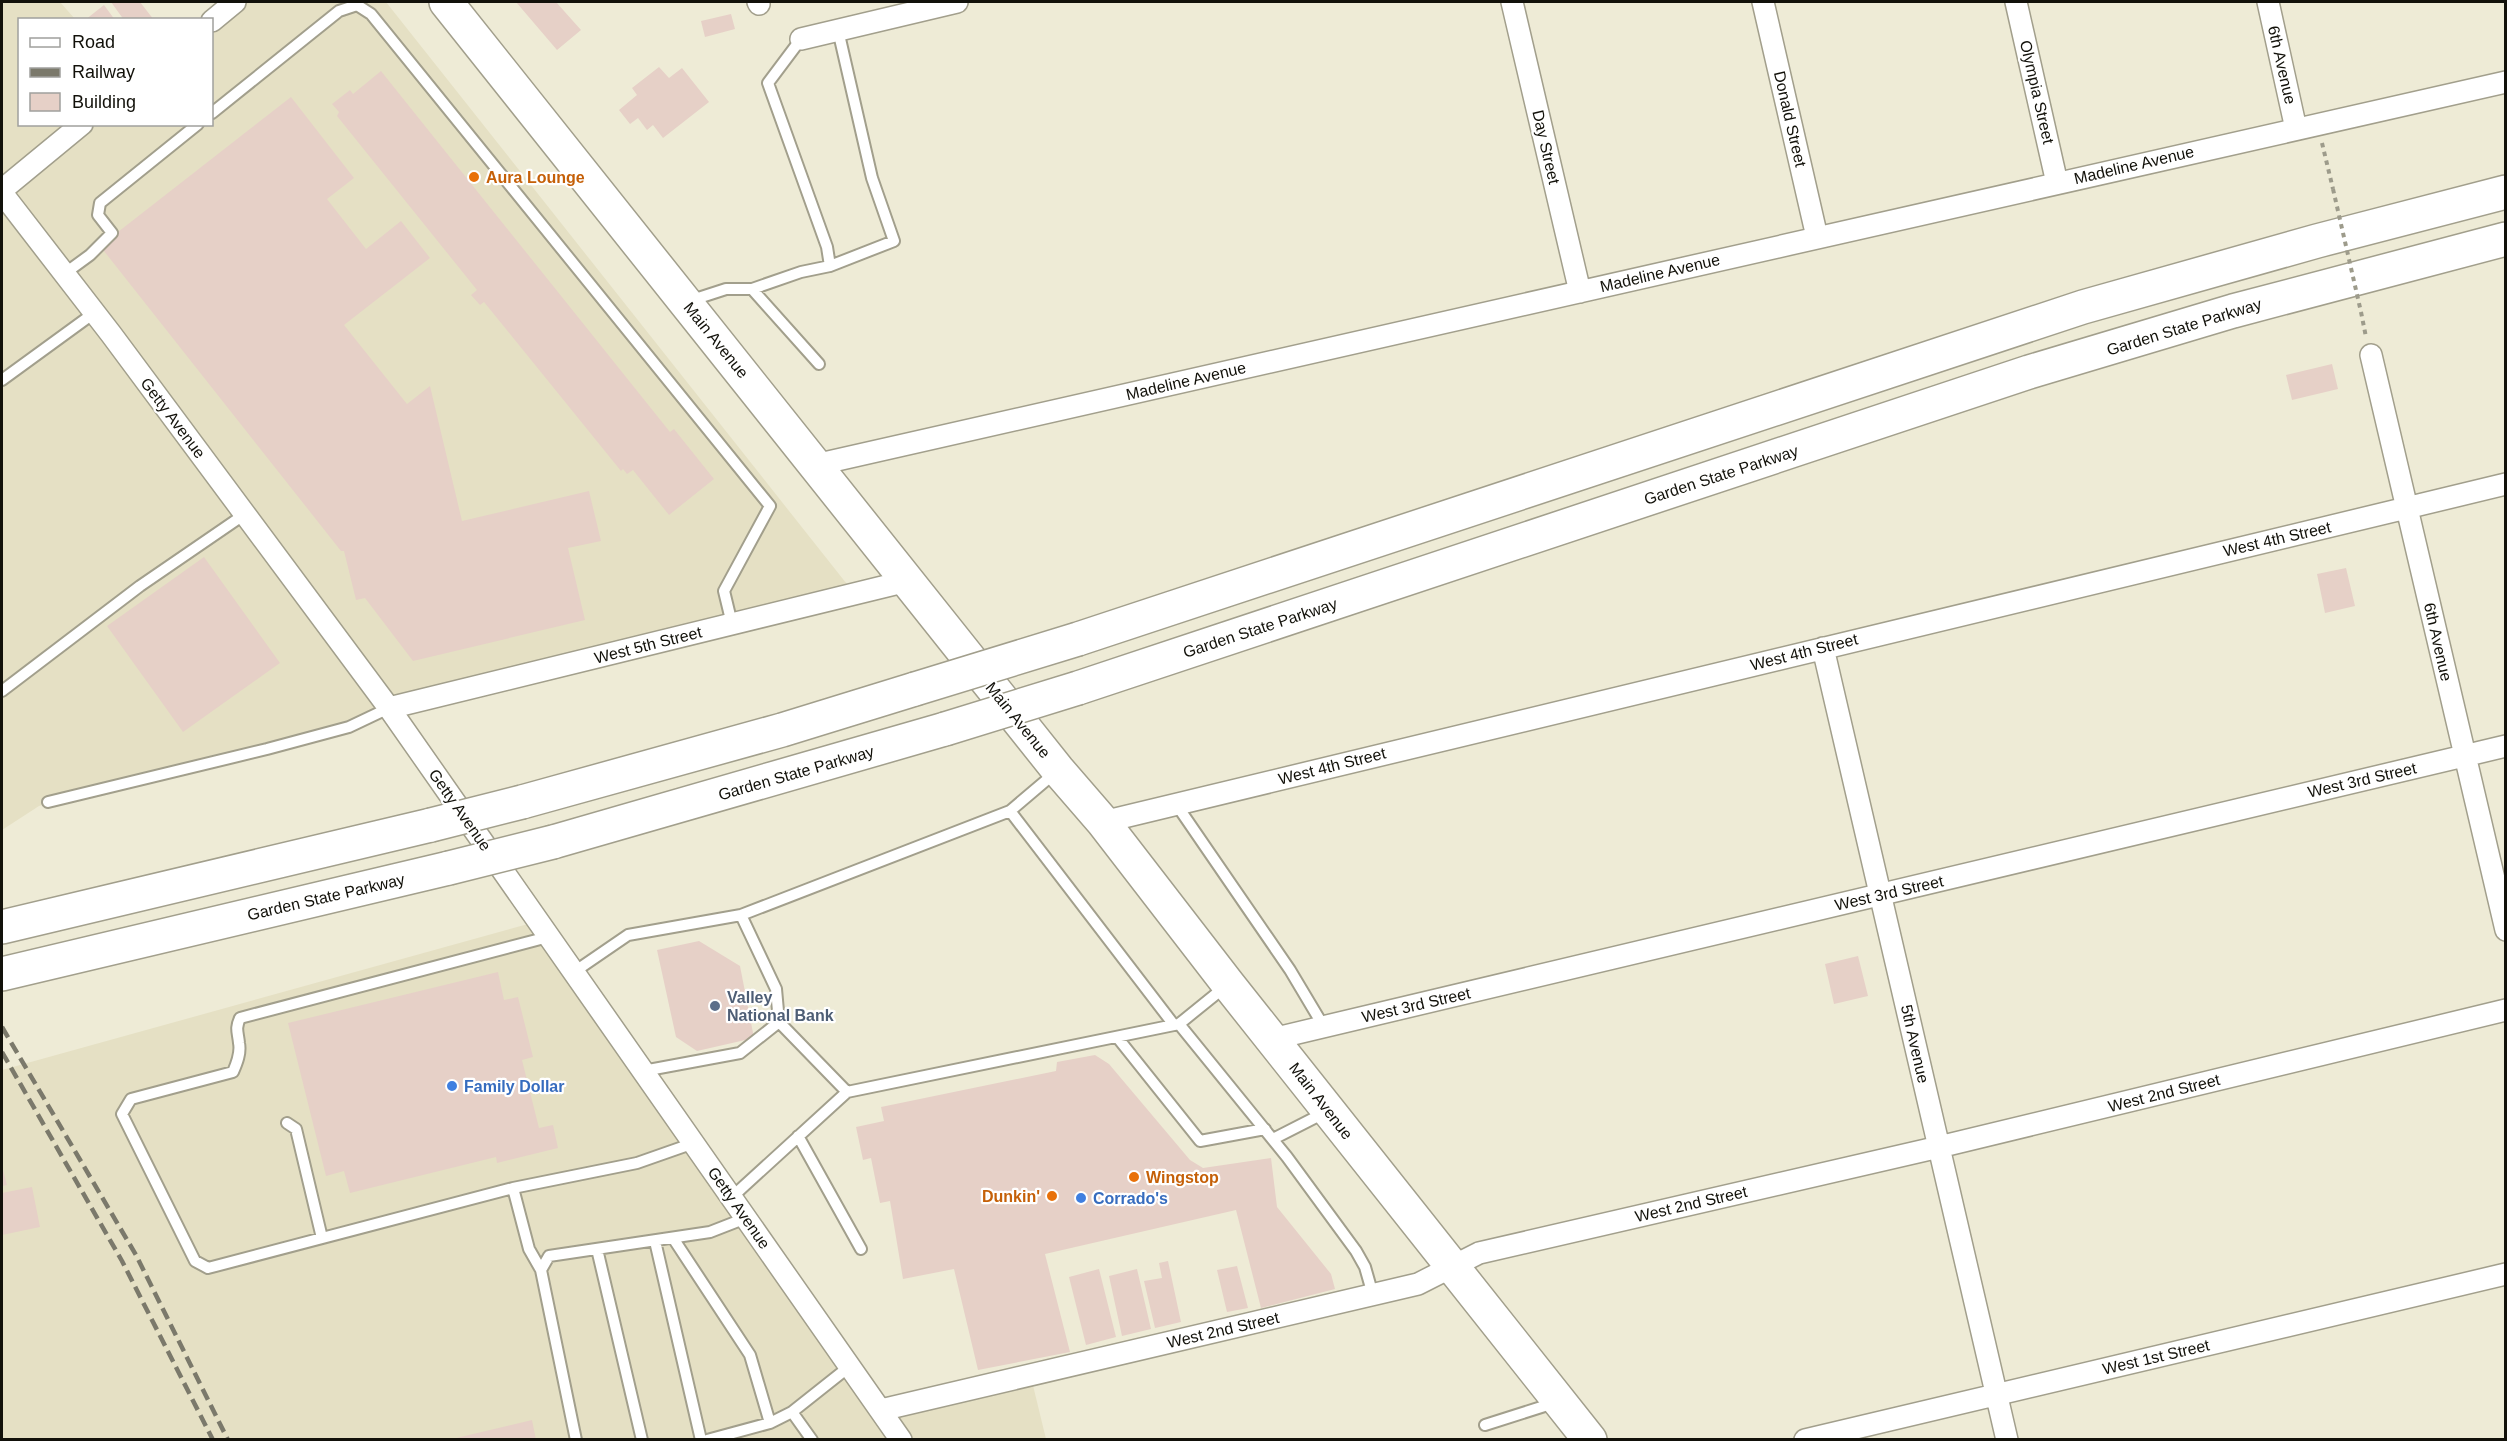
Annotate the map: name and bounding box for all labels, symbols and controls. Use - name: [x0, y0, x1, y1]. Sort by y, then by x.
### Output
- legend: [18, 18, 213, 126]
- street label: 6th Avenue: [2265, 24, 2299, 106]
- text: Road: [72, 32, 115, 52]
- street label: Olympia Street: [2017, 39, 2057, 146]
- text: Railway: [72, 62, 135, 82]
- street label: Donald Street: [1771, 69, 1809, 169]
- text: Building: [72, 92, 136, 112]
- street label: Day Street: [1529, 108, 1563, 186]
- street label: Madeline Avenue: [2072, 143, 2196, 187]
- place label: Aura Lounge: [486, 169, 585, 186]
- marker: Aura Lounge: [467, 170, 481, 184]
- street label: Madeline Avenue: [1598, 251, 1722, 295]
- street label: Garden State Parkway: [2105, 295, 2263, 359]
- street label: Main Avenue: [680, 299, 752, 381]
- street label: Madeline Avenue: [1124, 359, 1248, 403]
- street label: Getty Avenue: [137, 375, 209, 461]
- street label: Garden State Parkway: [1642, 442, 1800, 508]
- street label: West 4th Street: [2222, 518, 2333, 560]
- street label: Garden State Parkway: [1181, 595, 1339, 661]
- street label: 6th Avenue: [2421, 601, 2455, 683]
- street label: West 5th Street: [593, 623, 704, 667]
- street label: West 4th Street: [1749, 630, 1860, 674]
- street label: Main Avenue: [982, 679, 1054, 761]
- street label: Garden State Parkway: [716, 743, 876, 803]
- street label: West 4th Street: [1277, 744, 1388, 788]
- street label: West 3rd Street: [2306, 759, 2418, 801]
- street label: Getty Avenue: [426, 766, 494, 854]
- street label: Garden State Parkway: [246, 871, 406, 923]
- street label: West 3rd Street: [1833, 872, 1945, 914]
- street label: West 3rd Street: [1360, 984, 1472, 1026]
- place label: Valley National Bank: [727, 989, 834, 1024]
- marker: Valley National Bank: [708, 999, 722, 1013]
- street label: 5th Avenue: [1898, 1003, 1932, 1085]
- street label: Main Avenue: [1286, 1059, 1356, 1143]
- street label: West 2nd Street: [2106, 1071, 2222, 1115]
- place label: Family Dollar: [464, 1078, 564, 1095]
- marker: Family Dollar: [445, 1079, 459, 1093]
- street label: Getty Avenue: [705, 1164, 773, 1252]
- place label: Wingstop: [1146, 1169, 1219, 1186]
- marker: Wingstop: [1127, 1170, 1141, 1184]
- street label: West 2nd Street: [1633, 1183, 1749, 1225]
- place label: Dunkin': [982, 1188, 1040, 1205]
- marker: Dunkin': [1045, 1189, 1059, 1203]
- place label: Corrado's: [1093, 1190, 1168, 1207]
- marker: Corrado's: [1074, 1191, 1088, 1205]
- street label: West 2nd Street: [1165, 1309, 1281, 1351]
- street label: West 1st Street: [2101, 1336, 2212, 1378]

